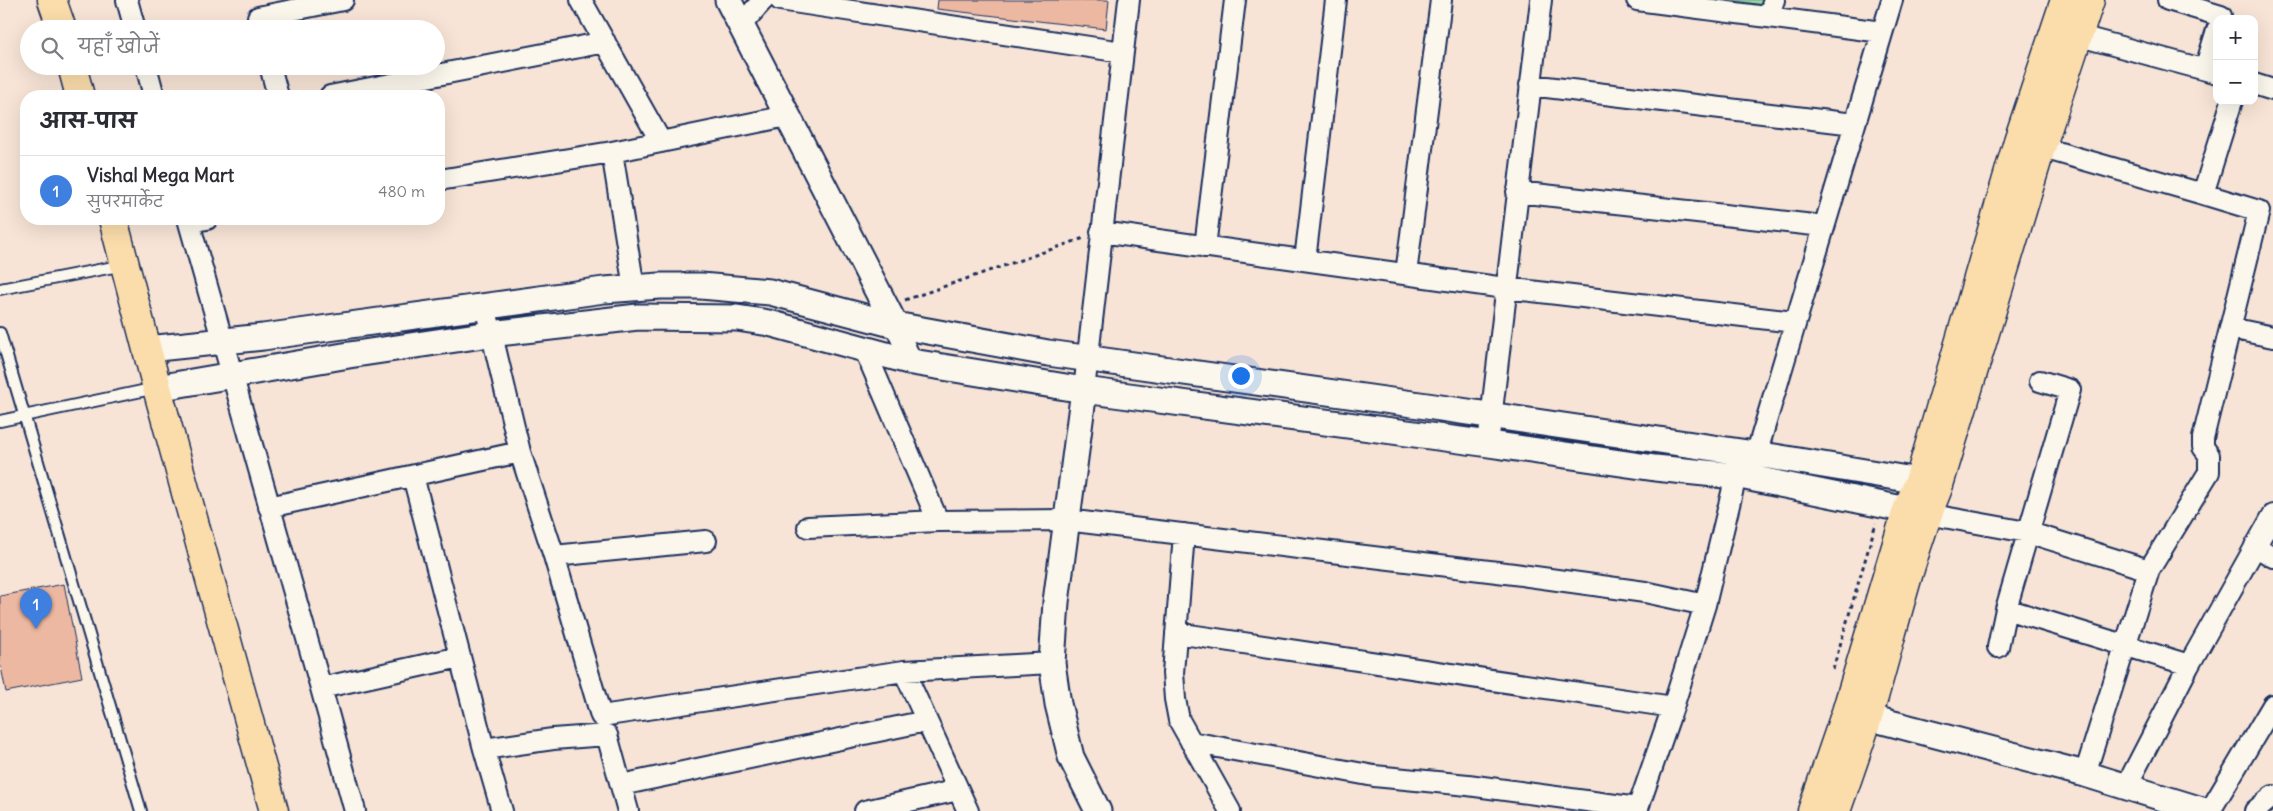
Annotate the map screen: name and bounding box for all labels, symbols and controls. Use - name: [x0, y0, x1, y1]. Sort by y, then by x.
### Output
- map controls: [2213, 15, 2258, 105]
- button: +: [2213, 15, 2258, 60]
- search box: [20, 20, 445, 75]
- icon: search: [38, 34, 66, 62]
- text: यहाँ खोजें: [78, 34, 159, 58]
- button: −: [2213, 60, 2258, 105]
- text: आस-पास: [40, 107, 137, 134]
- text: Vishal Mega Mart: [87, 163, 234, 187]
- text: 1: [53, 181, 59, 201]
- text: 480 m: [378, 181, 425, 201]
- text: सुपरमार्केट: [87, 191, 164, 211]
- your location: [1228, 363, 1254, 389]
- pin: 1: [20, 588, 52, 629]

